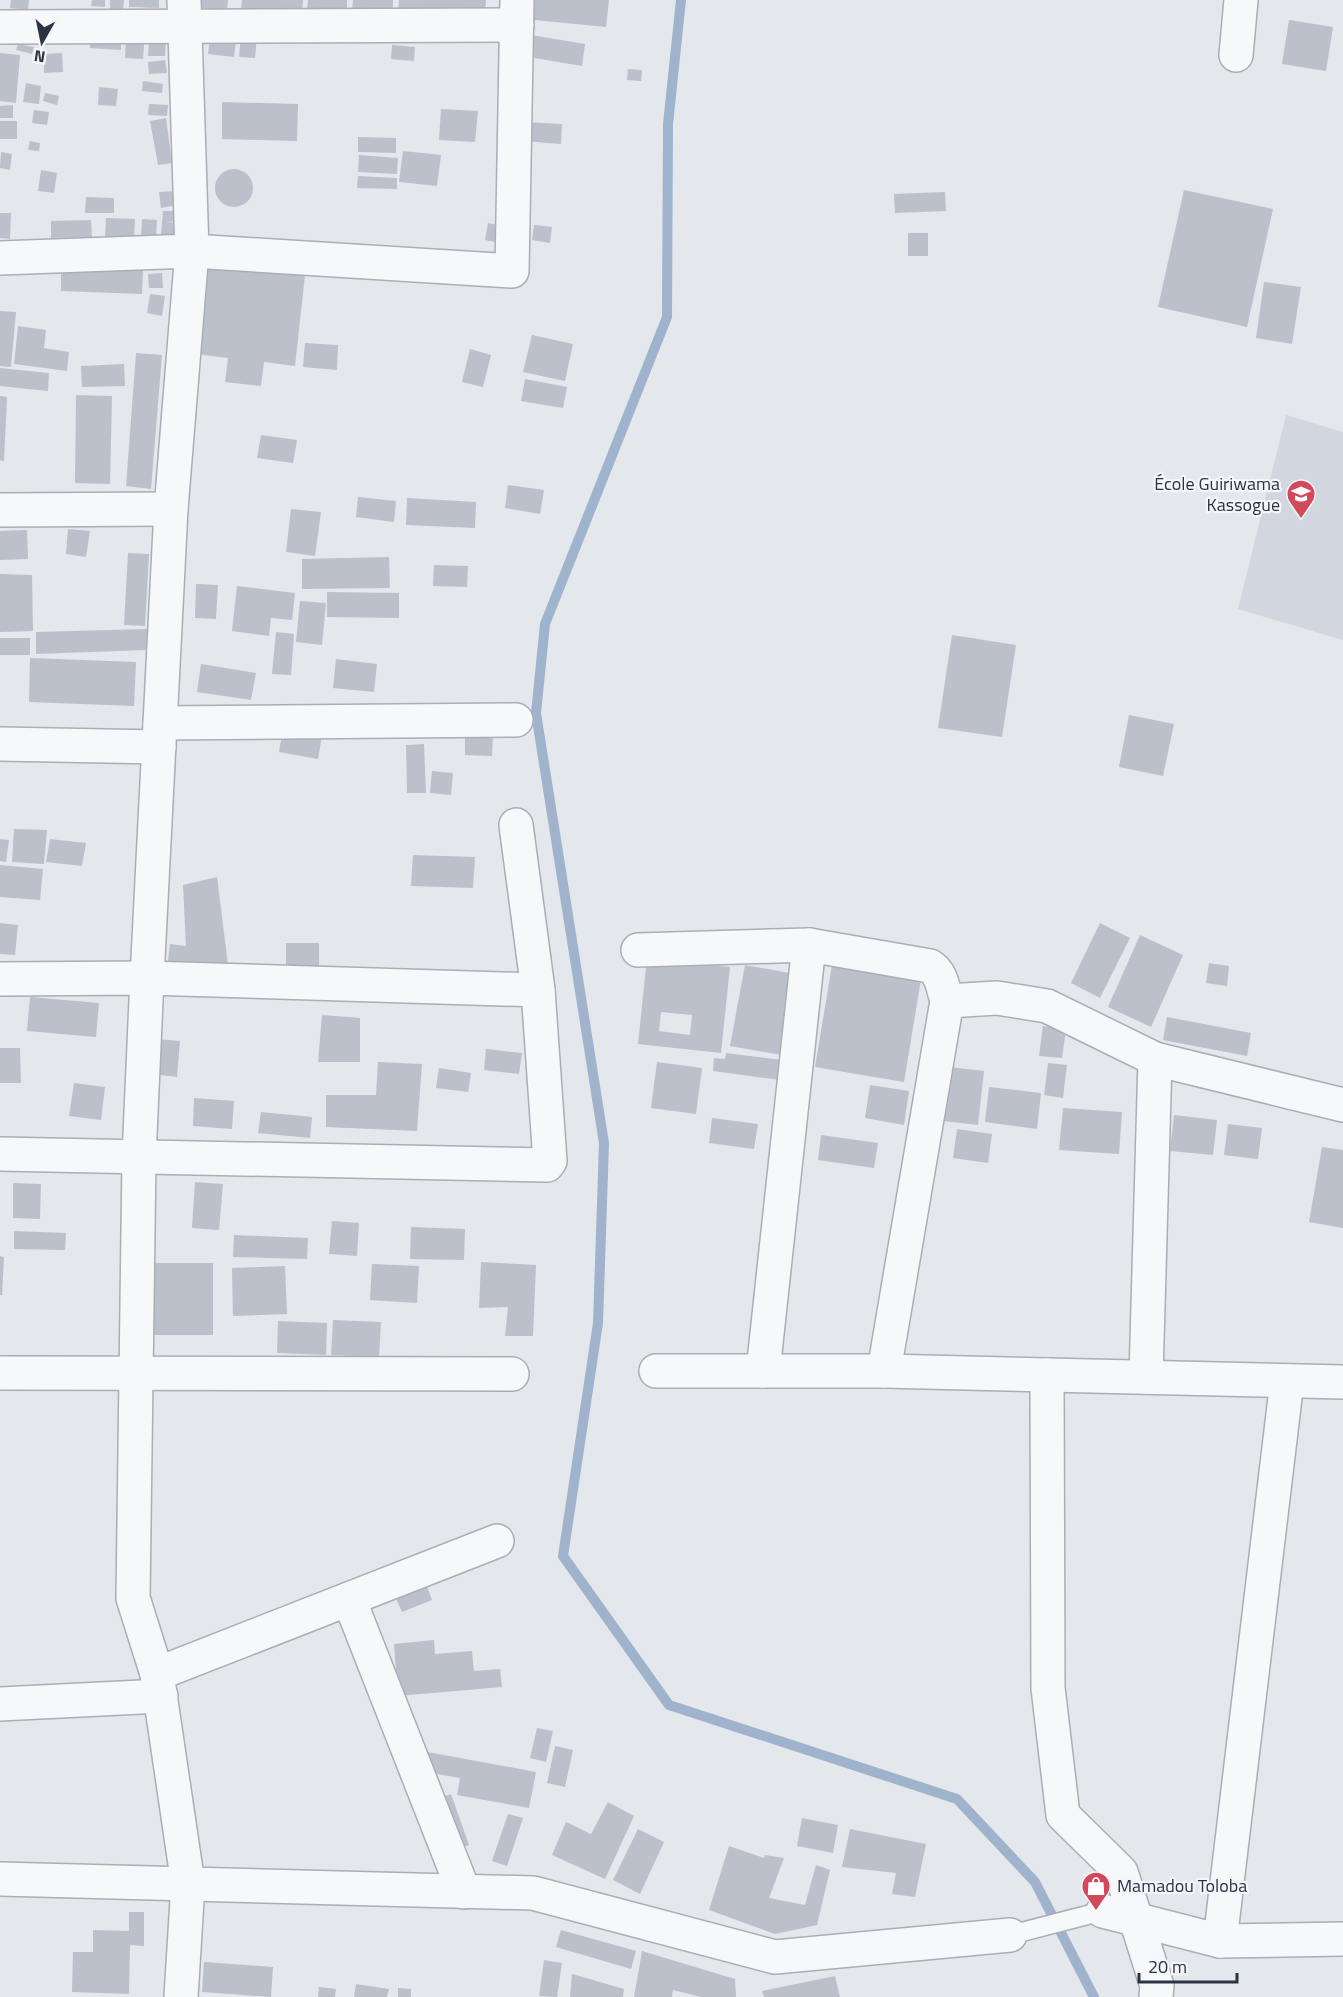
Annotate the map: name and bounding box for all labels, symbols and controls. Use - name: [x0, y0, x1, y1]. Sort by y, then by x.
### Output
- north arrow: [12, 12, 72, 72]
- text: N: [32, 44, 47, 70]
- place label: École Guiriwama Kassogue: [1154, 470, 1280, 518]
- school or university icon: École Guiriwama Kassogue: [1285, 478, 1317, 520]
- shop icon: Mamadou Toloba: [1080, 1870, 1112, 1912]
- place label: Mamadou Toloba: [1117, 1872, 1247, 1899]
- scale bar: [1139, 1946, 1236, 1984]
- text: 20 m: [1148, 1953, 1187, 1980]

